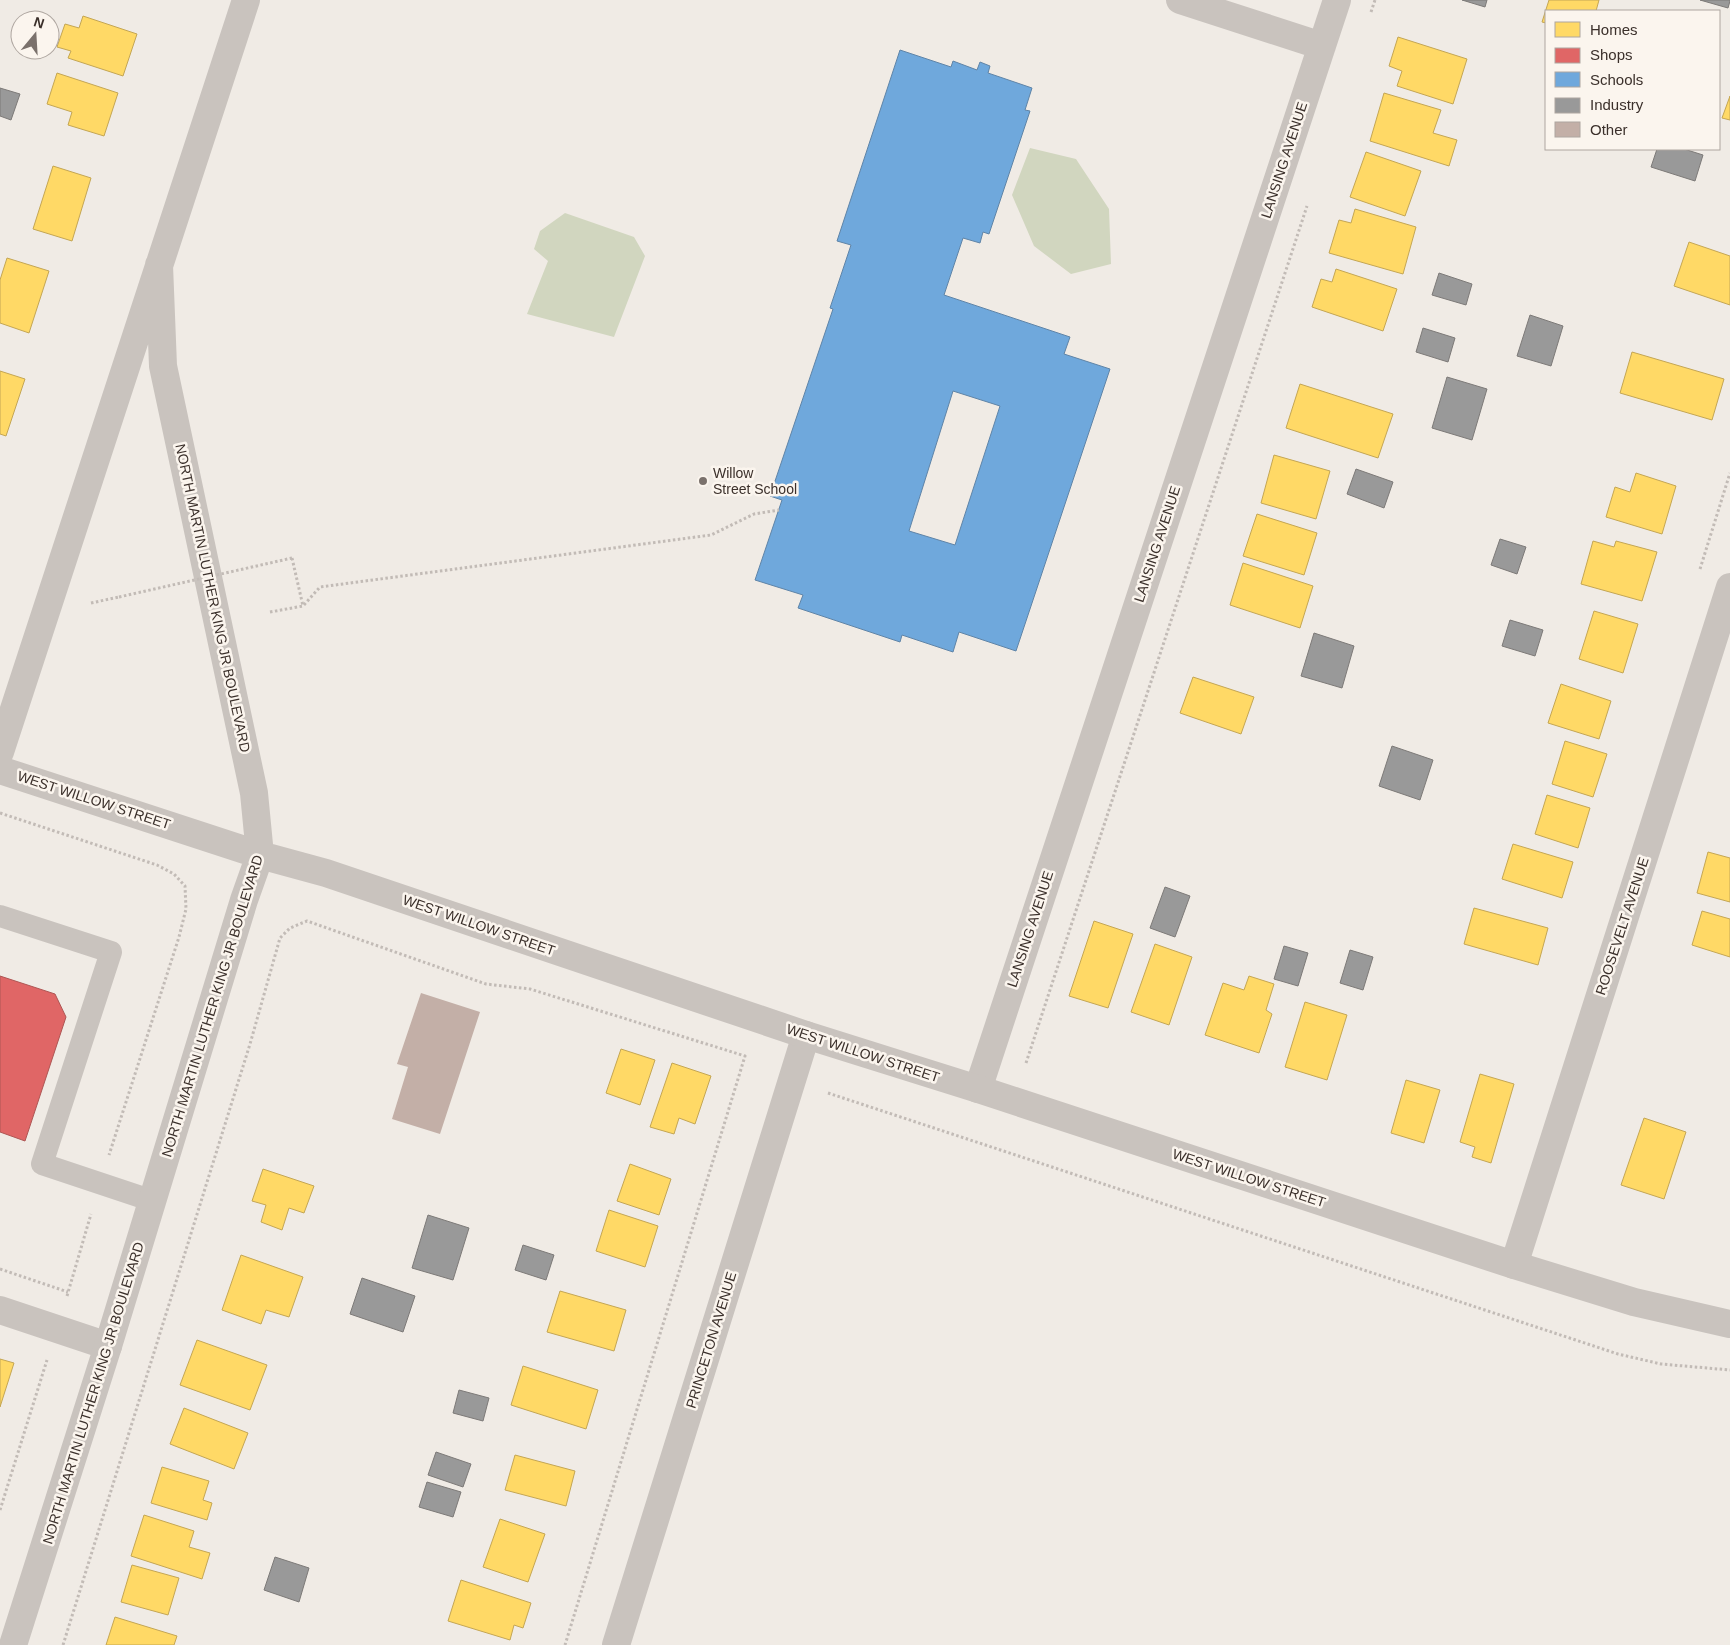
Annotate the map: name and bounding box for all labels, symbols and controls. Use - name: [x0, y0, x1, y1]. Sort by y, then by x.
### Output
- north arrow: [10, 10, 60, 60]
- legend: [1545, 10, 1720, 150]
- text: N: [32, 13, 46, 32]
- text: Homes: [1590, 21, 1638, 38]
- text: Shops: [1590, 46, 1633, 63]
- text: Schools: [1590, 71, 1643, 88]
- text: Industry: [1590, 96, 1644, 113]
- street label: LANSING AVENUE: [1258, 100, 1310, 220]
- text: Other: [1590, 121, 1628, 138]
- street label: NORTH MARTIN LUTHER KING JR BOULEVARD: [172, 442, 254, 754]
- place label: Willow Street School: [713, 465, 797, 497]
- marker: Willow Street School: [697, 475, 709, 487]
- street label: LANSING AVENUE: [1131, 484, 1183, 604]
- street label: WEST WILLOW STREET: [15, 768, 173, 832]
- street label: NORTH MARTIN LUTHER KING JR BOULEVARD: [158, 853, 266, 1159]
- street label: ROOSEVELT AVENUE: [1592, 855, 1652, 997]
- street label: LANSING AVENUE: [1004, 869, 1056, 989]
- street label: WEST WILLOW STREET: [401, 891, 558, 959]
- street label: WEST WILLOW STREET: [784, 1021, 942, 1085]
- street label: WEST WILLOW STREET: [1170, 1146, 1328, 1210]
- street label: NORTH MARTIN LUTHER KING JR BOULEVARD: [39, 1240, 147, 1546]
- street label: PRINCETON AVENUE: [683, 1270, 739, 1410]

